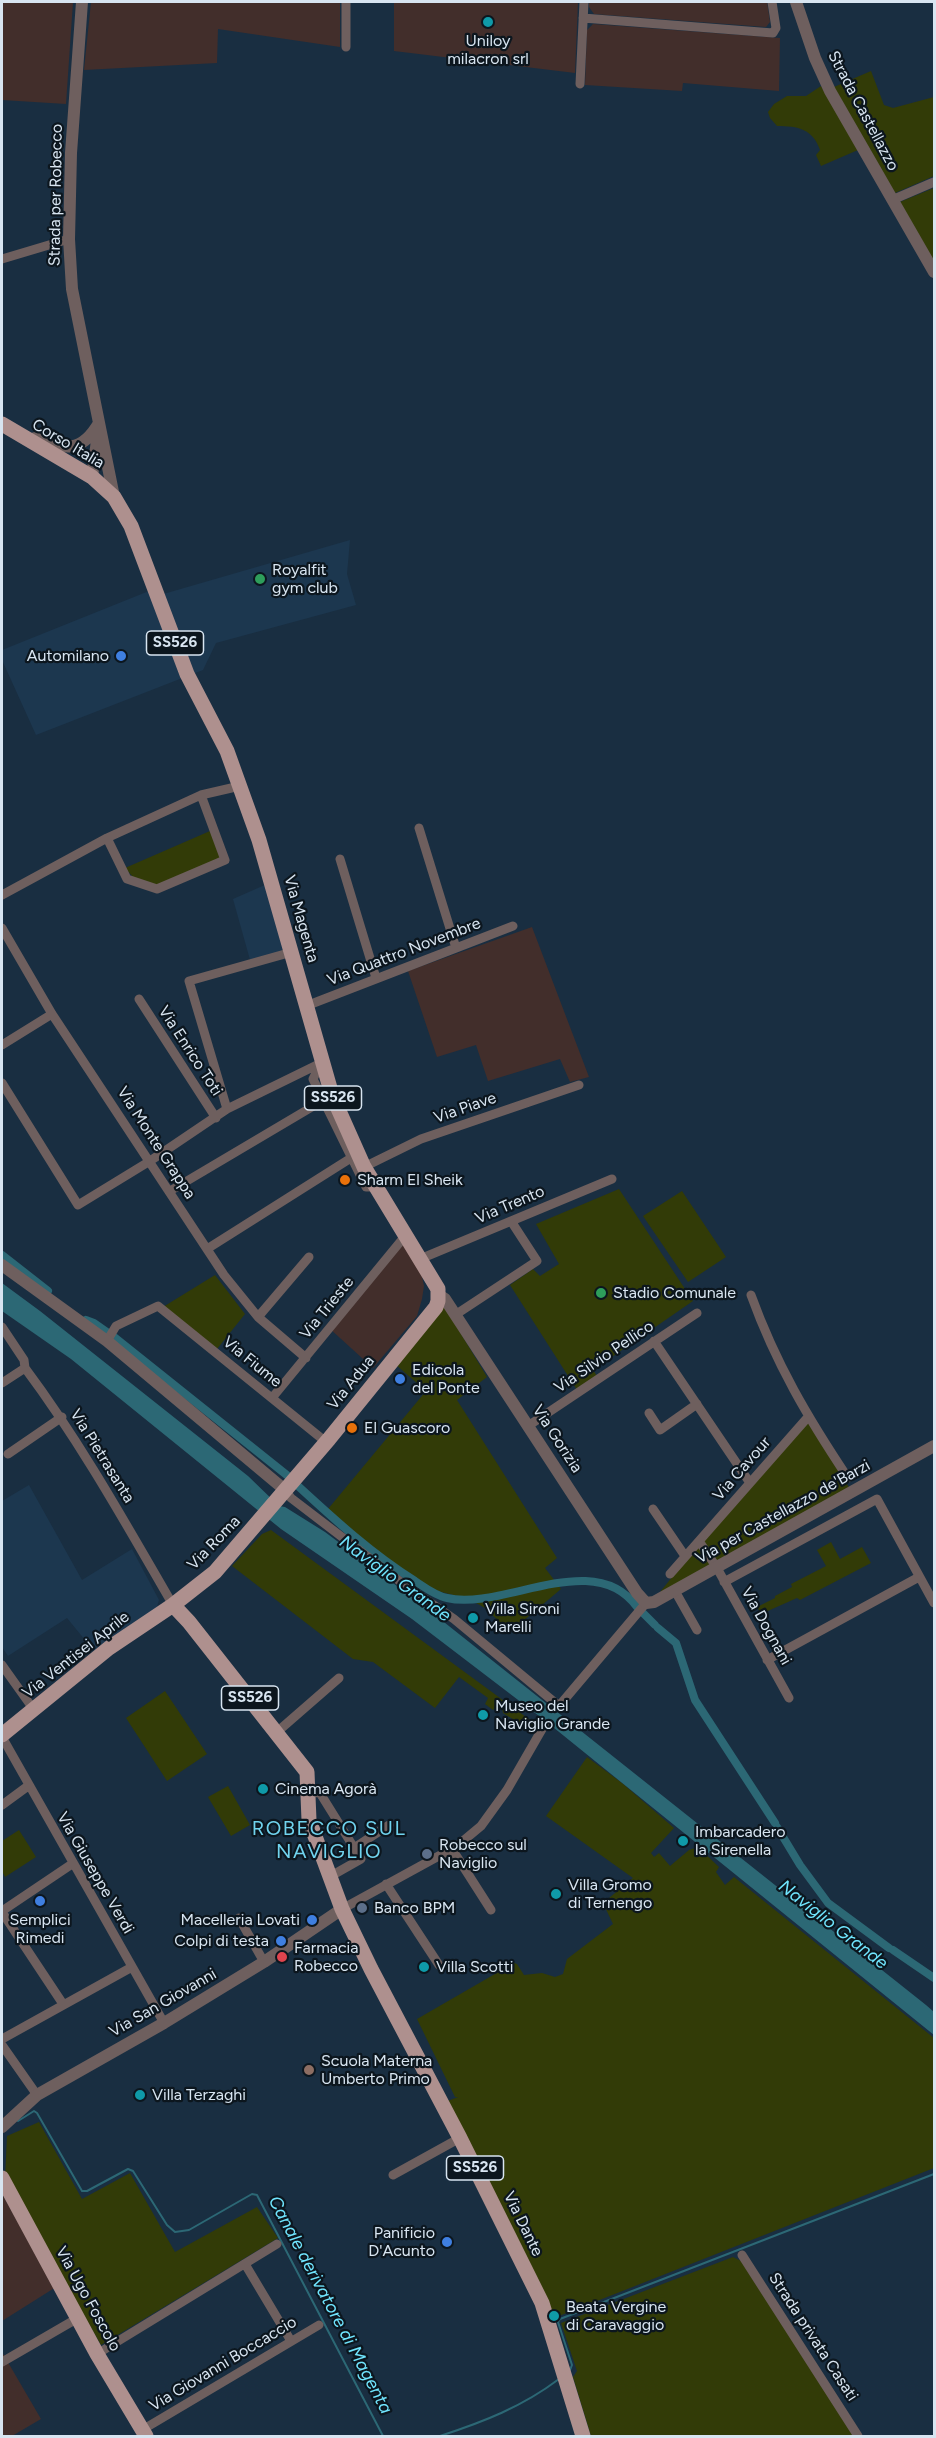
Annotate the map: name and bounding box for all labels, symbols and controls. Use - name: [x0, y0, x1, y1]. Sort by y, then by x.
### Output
- marker: Uniloy milacron srl: [481, 15, 495, 29]
- place label: Uniloy milacron srl: [447, 31, 529, 69]
- street label: Strada Castellazzo: [823, 48, 903, 174]
- street label: Strada per Robecco: [45, 124, 67, 266]
- street label: Corso Italia: [28, 415, 108, 473]
- place label: Royalfit gym club: [272, 560, 338, 598]
- marker: Royalfit gym club: [253, 572, 267, 586]
- road number: SS526: [146, 631, 204, 655]
- place label: Automilano: [27, 646, 109, 666]
- marker: Automilano: [114, 649, 128, 663]
- street label: Via Magenta: [279, 873, 323, 965]
- street label: Via Quattro Novembre: [325, 914, 483, 990]
- street label: Via Enrico Toti: [154, 1002, 226, 1100]
- street label: Via Monte Grappa: [113, 1083, 199, 1203]
- road number: SS526: [304, 1086, 362, 1110]
- street label: Via Piave: [431, 1088, 499, 1128]
- place label: Sharm El Sheik: [357, 1170, 463, 1190]
- marker: Sharm El Sheik: [338, 1173, 352, 1187]
- street label: Via Trento: [472, 1182, 548, 1228]
- street label: Via Trieste: [296, 1273, 358, 1343]
- place label: Stadio Comunale: [613, 1283, 736, 1303]
- marker: Stadio Comunale: [594, 1286, 608, 1300]
- street label: Via Silvio Pellico: [551, 1317, 657, 1397]
- street label: Via Fiume: [219, 1332, 285, 1392]
- street label: Via Adua: [323, 1352, 379, 1414]
- place label: Edicola del Ponte: [412, 1360, 480, 1398]
- marker: Edicola del Ponte: [393, 1372, 407, 1386]
- street label: Via Gorizia: [528, 1401, 586, 1477]
- street label: Via Pietrasanta: [66, 1406, 138, 1506]
- place label: El Guascoro: [364, 1418, 450, 1438]
- marker: El Guascoro: [345, 1421, 359, 1435]
- street label: Via Cavour: [709, 1433, 775, 1505]
- street label: Via per Castellazzo de'Barzi: [692, 1456, 874, 1568]
- street label: Via Roma: [183, 1512, 245, 1574]
- water label: Naviglio Grande: [335, 1531, 455, 1627]
- street label: Via Dognani: [737, 1584, 795, 1668]
- place label: Villa Sironi Marelli: [485, 1599, 560, 1637]
- street label: Via Ventisei Aprile: [19, 1607, 133, 1703]
- marker: Villa Sironi Marelli: [466, 1611, 480, 1625]
- road number: SS526: [222, 1686, 278, 1710]
- place label: Museo del Naviglio Grande: [495, 1696, 610, 1734]
- marker: Museo del Naviglio Grande: [476, 1708, 490, 1722]
- place label: Cinema Agorà: [275, 1779, 377, 1799]
- marker: Cinema Agorà: [256, 1782, 270, 1796]
- street label: Via Giuseppe Verdi: [52, 1809, 138, 1937]
- district label: ROBECCO SUL NAVIGLIO: [252, 1817, 406, 1864]
- place label: Imbarcadero la Sirenella: [695, 1822, 786, 1860]
- marker: Imbarcadero la Sirenella: [676, 1834, 690, 1848]
- place label: Robecco sul Naviglio: [439, 1835, 527, 1873]
- marker: Robecco sul Naviglio: [420, 1847, 434, 1861]
- place label: Villa Gromo di Ternengo: [568, 1875, 652, 1913]
- water label: Naviglio Grande: [774, 1876, 892, 1974]
- marker: Villa Gromo di Ternengo: [549, 1887, 563, 1901]
- marker: Semplici Rimedi: [33, 1894, 47, 1908]
- place label: Banco BPM: [374, 1898, 455, 1918]
- marker: Banco BPM: [355, 1901, 369, 1915]
- place label: Semplici Rimedi: [9, 1910, 71, 1948]
- place label: Macelleria Lovati: [180, 1910, 300, 1930]
- marker: Macelleria Lovati: [305, 1913, 319, 1927]
- place label: Colpi di testa: [174, 1931, 269, 1951]
- marker: Colpi di testa: [274, 1934, 288, 1948]
- place label: Farmacia Robecco: [294, 1938, 358, 1976]
- marker: Farmacia Robecco: [275, 1950, 289, 1964]
- place label: Villa Scotti: [436, 1957, 514, 1977]
- marker: Villa Scotti: [417, 1960, 431, 1974]
- street label: Via San Giovanni: [106, 1965, 220, 2041]
- place label: Scuola Materna Umberto Primo: [321, 2051, 432, 2089]
- marker: Scuola Materna Umberto Primo: [302, 2063, 316, 2077]
- place label: Villa Terzaghi: [152, 2085, 246, 2105]
- marker: Villa Terzaghi: [133, 2088, 147, 2102]
- road number: SS526: [446, 2156, 504, 2180]
- street label: Via Dante: [499, 2188, 547, 2260]
- water label: Canale derivatore di Magenta: [263, 2192, 397, 2418]
- place label: Panificio D'Acunto: [368, 2223, 435, 2261]
- marker: Panificio D'Acunto: [440, 2235, 454, 2249]
- street label: Via Ugo Foscolo: [51, 2243, 125, 2355]
- street label: Strada privata Casati: [764, 2269, 862, 2405]
- place label: Beata Vergine di Caravaggio: [566, 2297, 666, 2335]
- marker: Beata Vergine di Caravaggio: [547, 2309, 561, 2323]
- street label: Via Giovanni Boccaccio: [146, 2312, 300, 2416]

